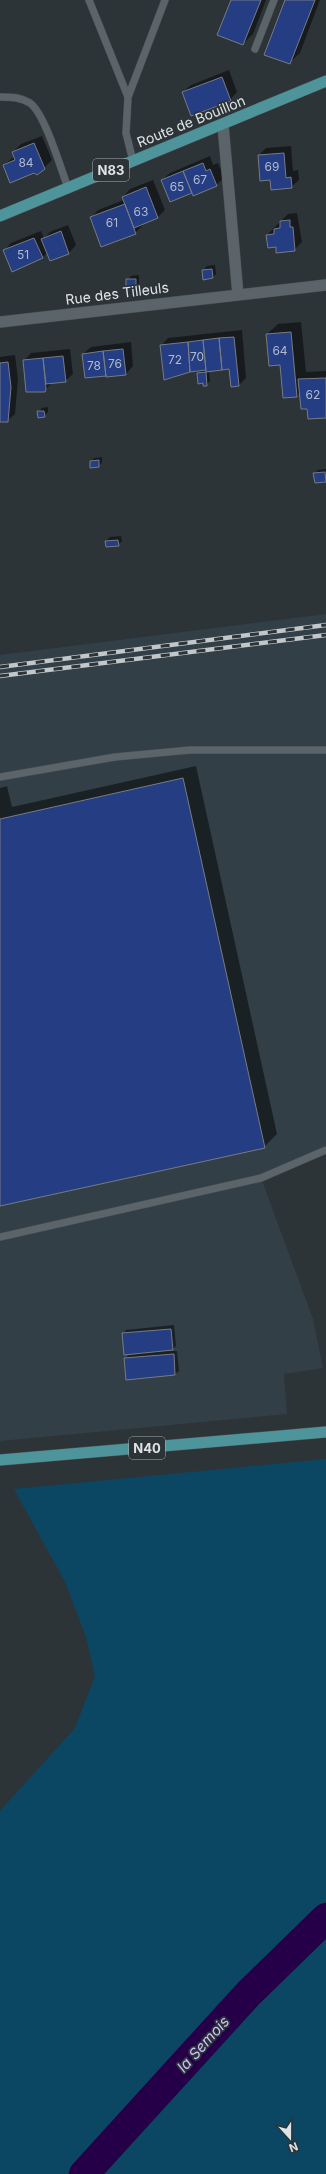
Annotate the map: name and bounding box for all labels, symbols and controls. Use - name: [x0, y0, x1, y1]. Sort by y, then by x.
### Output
- street label: Route de Bouillon: [134, 92, 248, 150]
- house number: 84: [18, 155, 34, 170]
- road number: N83: [93, 159, 129, 181]
- house number: 69: [265, 159, 279, 174]
- house number: 67: [193, 172, 207, 187]
- house number: 65: [170, 179, 184, 194]
- house number: 63: [134, 204, 148, 219]
- house number: 61: [106, 215, 118, 230]
- house number: 51: [17, 247, 29, 262]
- street label: Rue des Tilleuls: [64, 278, 170, 308]
- house number: 64: [272, 343, 288, 358]
- house number: 70: [190, 349, 204, 364]
- house number: 72: [168, 352, 182, 367]
- house number: 76: [108, 356, 122, 371]
- house number: 78: [87, 358, 101, 373]
- house number: 62: [306, 387, 320, 402]
- road number: N40: [129, 1437, 165, 1459]
- water label: la Semois: [173, 2012, 233, 2076]
- north arrow: [270, 2118, 310, 2158]
- text: N: [287, 2139, 300, 2155]

